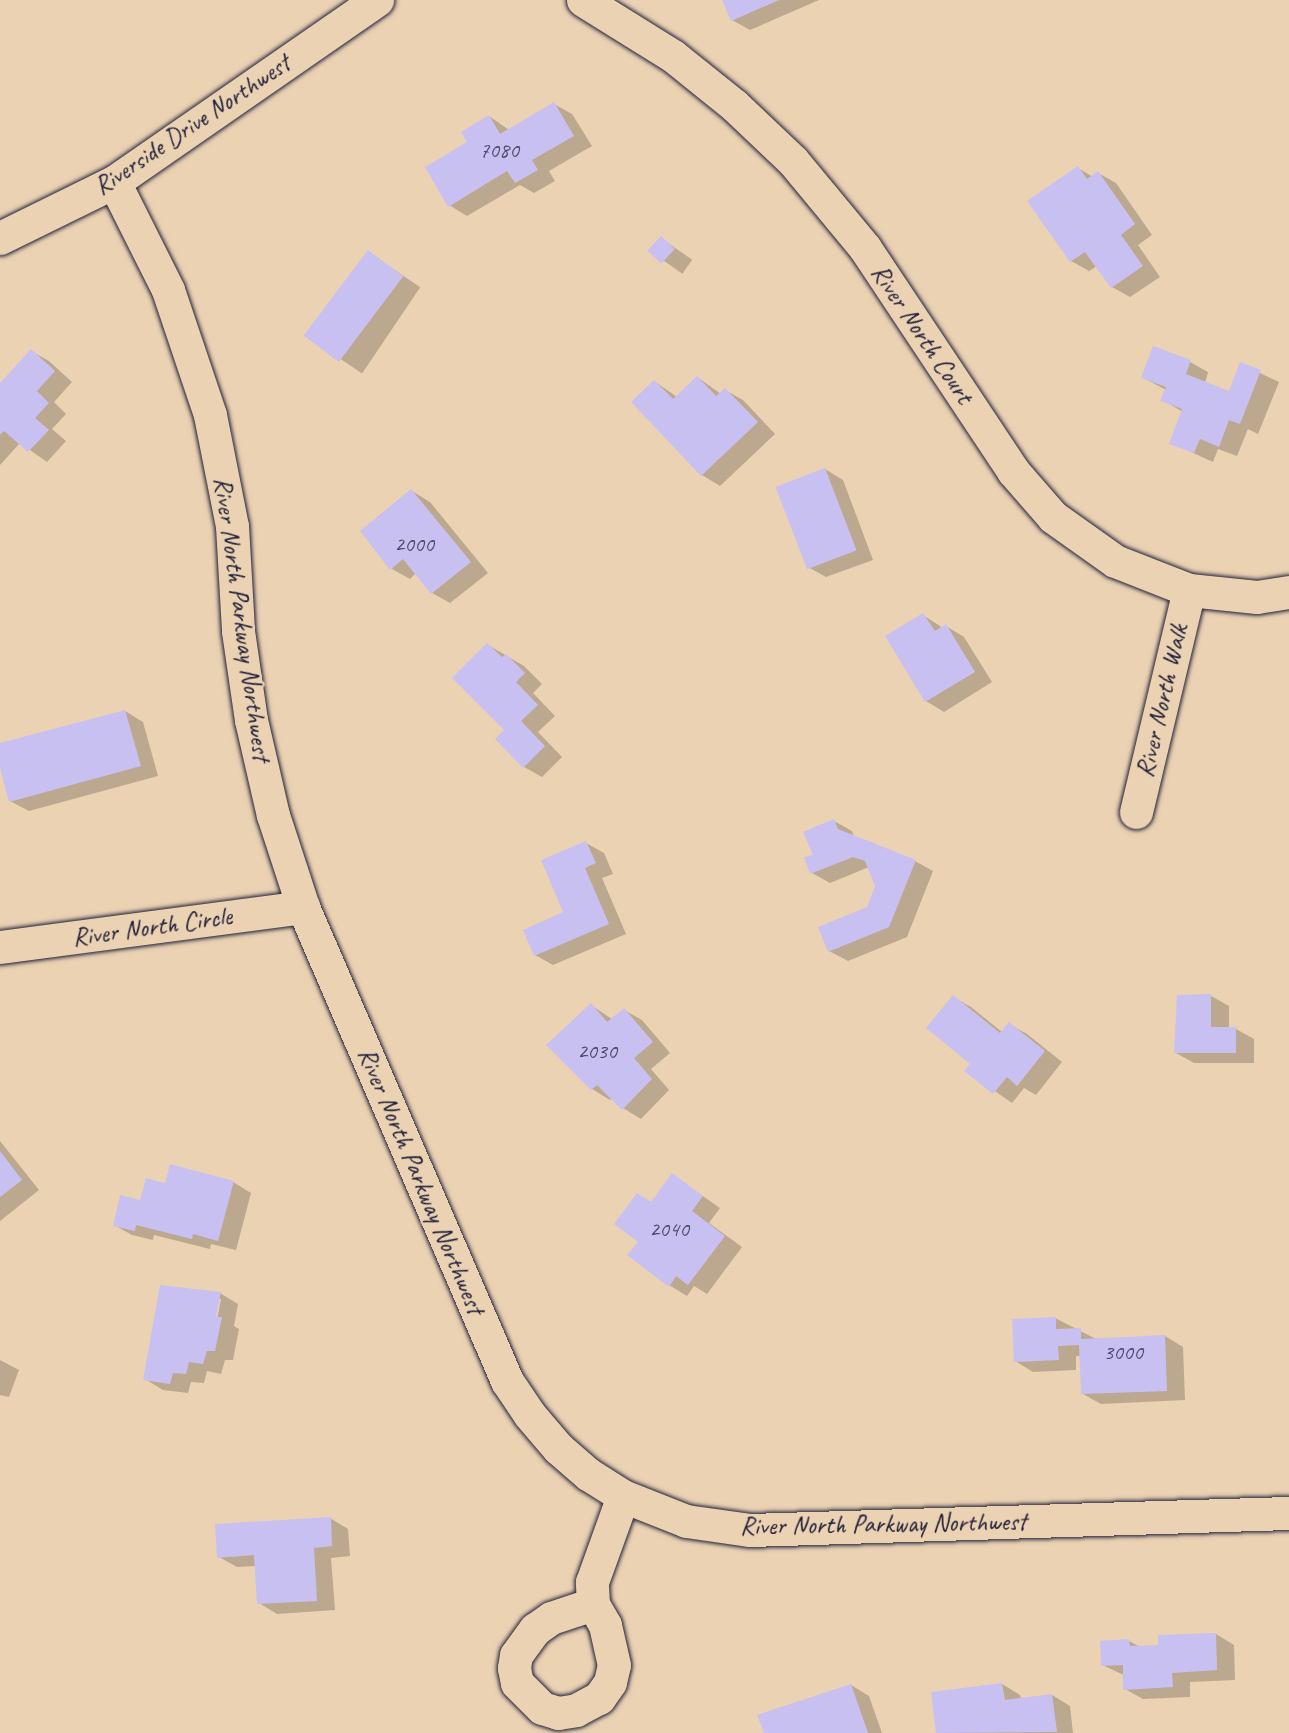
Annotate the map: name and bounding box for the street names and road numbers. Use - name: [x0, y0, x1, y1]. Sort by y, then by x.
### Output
- street label: Riverside Drive Northwest: [87, 47, 297, 203]
- street label: River North Court: [864, 258, 980, 410]
- street label: River North Parkway Northwest: [207, 475, 277, 763]
- street label: River North Walk: [1129, 621, 1195, 781]
- street label: River North Circle: [70, 900, 234, 954]
- street label: River North Parkway Northwest: [351, 1043, 491, 1319]
- street label: River North Parkway Northwest: [739, 1506, 1027, 1542]

